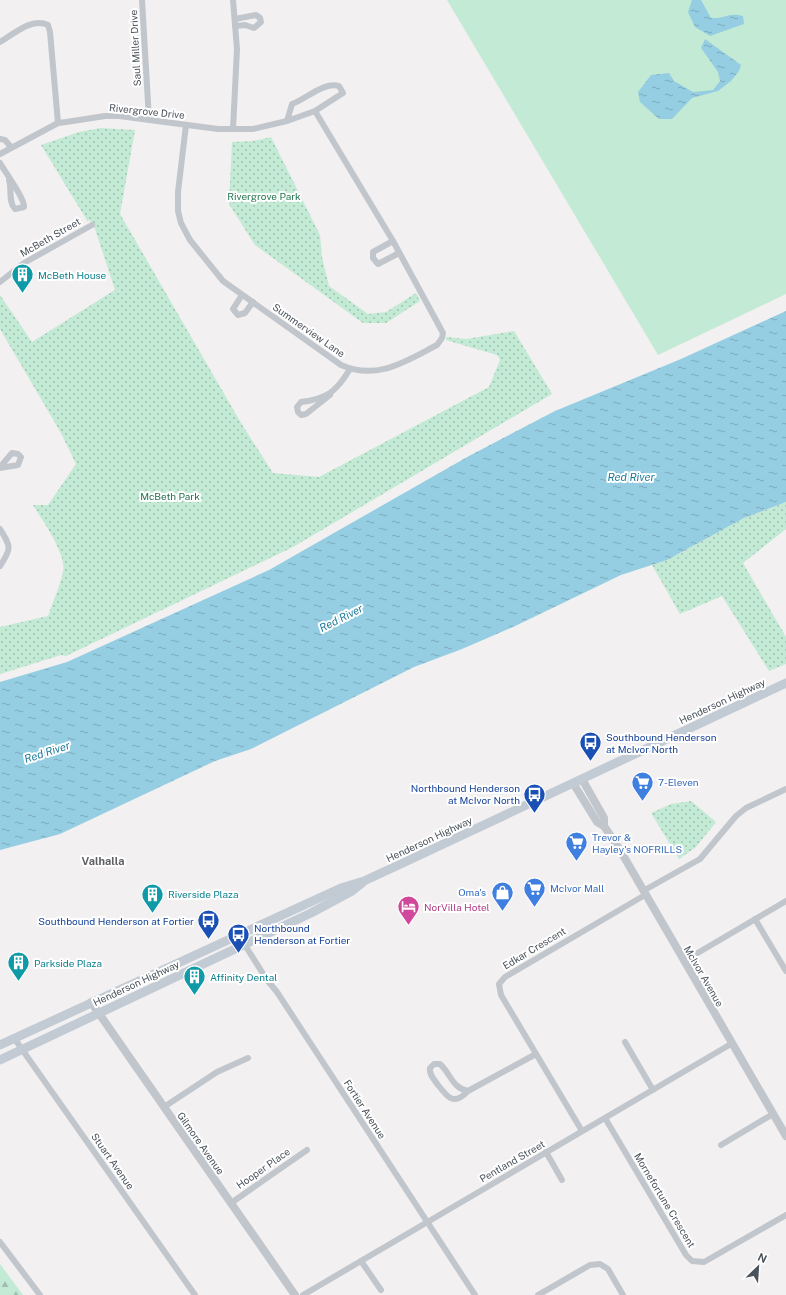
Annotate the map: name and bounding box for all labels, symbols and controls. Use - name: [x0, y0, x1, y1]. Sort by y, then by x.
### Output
- street label: Saul Miller Drive: [127, 9, 143, 87]
- street label: Rivergrove Drive: [109, 101, 186, 121]
- park label: Rivergrove Park: [227, 190, 301, 202]
- street label: McBeth Street: [18, 215, 82, 259]
- building icon: McBeth House: [10, 262, 36, 295]
- place label: McBeth House: [38, 269, 107, 281]
- street label: Summerview Lane: [271, 301, 348, 360]
- water label: Red River: [607, 471, 655, 483]
- park label: McBeth Park: [140, 490, 200, 502]
- water label: Red River: [317, 602, 365, 634]
- street label: Henderson Highway: [677, 675, 768, 726]
- bus stop icon: Southbound Henderson at McIvor North: [577, 730, 603, 763]
- place label: Southbound Henderson at McIvor North: [606, 731, 717, 755]
- water label: Red River: [23, 739, 72, 765]
- supermarket icon: 7-Eleven: [630, 769, 656, 802]
- place label: 7-Eleven: [658, 776, 699, 788]
- bus stop icon: Northbound Henderson at McIvor North: [522, 781, 548, 814]
- place label: Northbound Henderson at McIvor North: [411, 782, 520, 806]
- street label: Henderson Highway: [384, 813, 475, 864]
- supermarket icon: Trevor & Hayley's NOFRILLS: [563, 830, 589, 863]
- place label: Trevor & Hayley's NOFRILLS: [592, 831, 682, 855]
- district label: Valhalla: [82, 855, 124, 867]
- supermarket icon: McIvor Mall: [522, 875, 548, 908]
- shop icon: Oma's: [489, 879, 515, 912]
- building icon: Riverside Plaza: [140, 881, 166, 914]
- place label: McIvor Mall: [550, 882, 604, 894]
- place label: Oma's: [458, 886, 486, 898]
- place label: Riverside Plaza: [168, 888, 238, 900]
- hotel icon: NorVilla Hotel: [395, 894, 421, 927]
- place label: NorVilla Hotel: [424, 901, 490, 913]
- bus stop icon: Southbound Henderson at Fortier: [196, 908, 222, 941]
- place label: Southbound Henderson at Fortier: [38, 915, 194, 927]
- bus stop icon: Northbound Henderson at Fortier: [225, 921, 251, 954]
- place label: Northbound Henderson at Fortier: [254, 922, 350, 946]
- street label: Edkar Crescent: [500, 924, 568, 972]
- street label: McIvor Avenue: [682, 943, 726, 1009]
- building icon: Parkside Plaza: [6, 950, 32, 983]
- place label: Parkside Plaza: [34, 957, 102, 969]
- street label: Henderson Highway: [91, 957, 182, 1008]
- building icon: Affinity Dental: [182, 964, 208, 997]
- place label: Affinity Dental: [210, 971, 277, 983]
- street label: Fortier Avenue: [341, 1077, 389, 1141]
- street label: Gilmore Avenue: [175, 1110, 227, 1177]
- street label: Stuart Avenue: [89, 1130, 137, 1192]
- street label: Pentland Street: [477, 1137, 547, 1185]
- street label: Hooper Place: [234, 1145, 292, 1191]
- street label: Mornefortune Crescent: [632, 1150, 698, 1250]
- north arrow: [738, 1247, 778, 1287]
- text: N: [756, 1251, 769, 1265]

